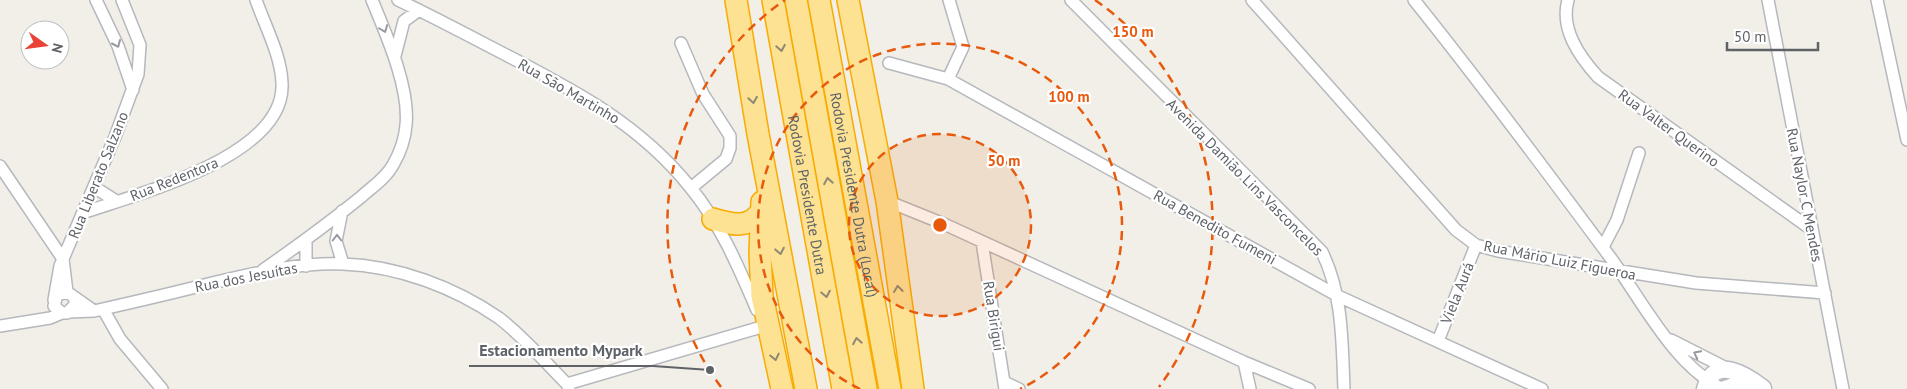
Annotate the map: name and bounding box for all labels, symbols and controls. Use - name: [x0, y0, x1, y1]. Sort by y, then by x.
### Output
- north arrow: [20, 20, 70, 70]
- scale bar: [1727, 20, 1818, 52]
- text: 150 m: [1112, 22, 1154, 41]
- one-way arrow: [377, 24, 388, 33]
- text: 50 m: [1734, 27, 1767, 46]
- one-way arrow: [110, 39, 121, 48]
- text: N: [48, 42, 67, 55]
- one-way arrow: [776, 44, 786, 52]
- street label: Rua São Martinho: [515, 54, 623, 128]
- street label: Rua Valter Querino: [1615, 85, 1723, 171]
- text: 100 m: [1048, 87, 1090, 106]
- street label: Rodovia Presidente Dutra (Local): [827, 91, 883, 299]
- street label: Avenida Damião Lins Vasconcelos: [1162, 94, 1328, 260]
- one-way arrow: [747, 96, 757, 104]
- street label: Rua Liberato Salzano: [64, 109, 132, 241]
- street label: Rodovia Presidente Dutra: [784, 113, 832, 276]
- street label: Rua Naylor C Mendes: [1783, 126, 1827, 264]
- text: 50 m: [988, 151, 1020, 170]
- street label: Rua Redentora: [127, 153, 221, 205]
- one-way arrow: [824, 177, 834, 185]
- street label: Rua Benedito Fumeni: [1150, 185, 1280, 269]
- centre of rings: [931, 216, 949, 234]
- one-way arrow: [332, 233, 342, 241]
- street label: Rua Mário Luiz Figueroa: [1482, 236, 1638, 284]
- one-way arrow: [775, 246, 785, 255]
- street label: Rua dos Jesuítas: [193, 258, 299, 296]
- street label: Viela Aurá: [1436, 259, 1478, 328]
- street label: Rua Birigui: [979, 280, 1009, 352]
- one-way arrow: [893, 284, 904, 292]
- one-way arrow: [820, 290, 830, 298]
- callout: Estacionamento Mypark: [469, 335, 653, 366]
- one-way arrow: [852, 337, 862, 345]
- text: Estacionamento Mypark: [479, 340, 643, 360]
- one-way arrow: [1694, 350, 1703, 360]
- one-way arrow: [770, 353, 780, 361]

